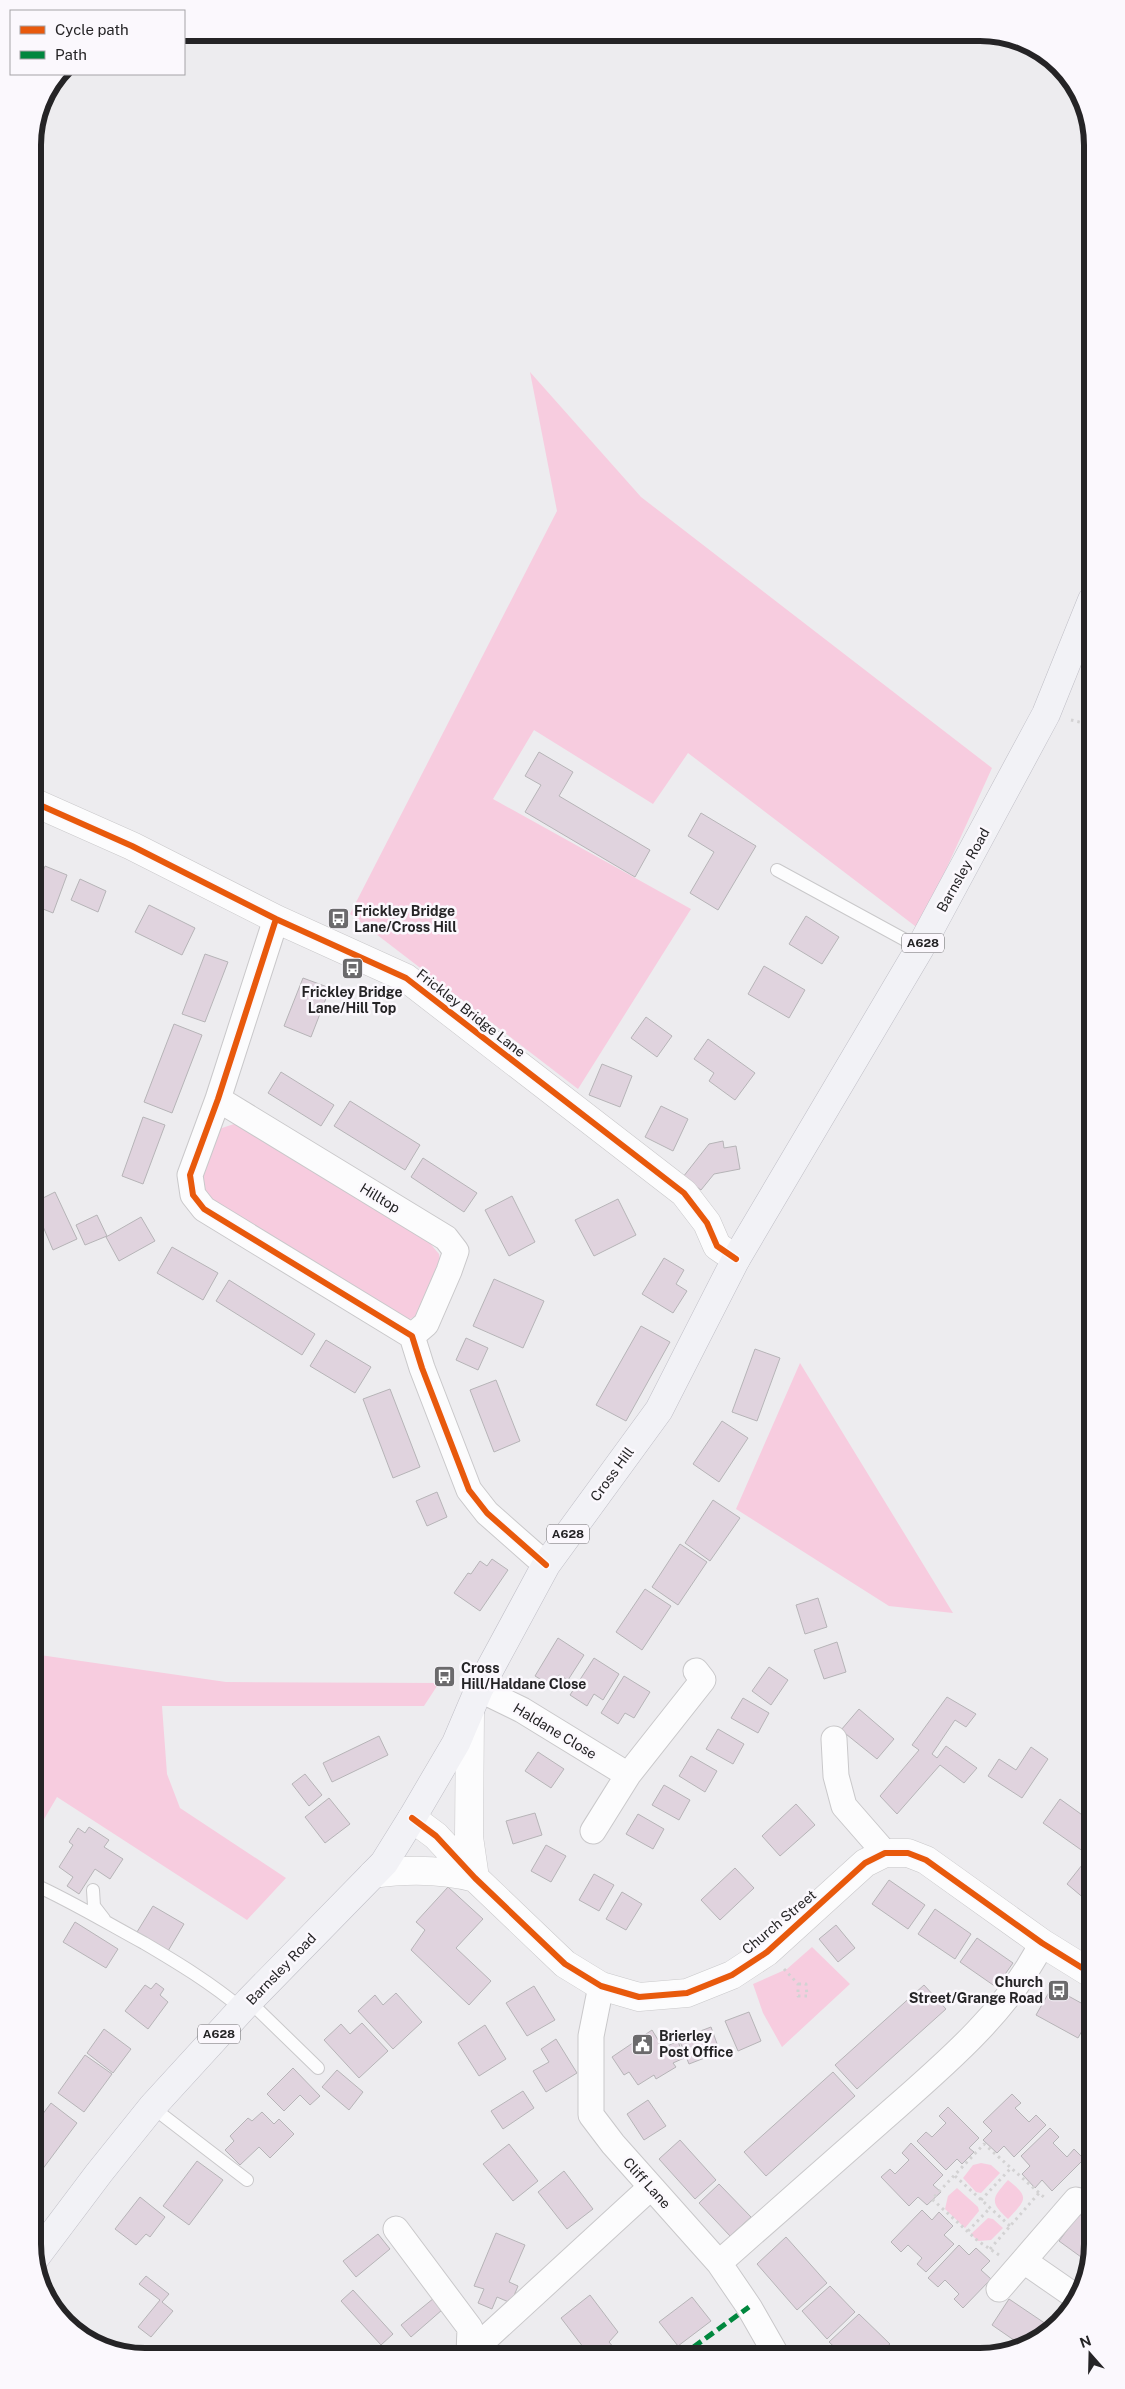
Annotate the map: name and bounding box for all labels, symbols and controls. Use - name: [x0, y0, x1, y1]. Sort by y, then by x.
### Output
- legend: [10, 10, 185, 75]
- text: Cycle path: [55, 21, 129, 38]
- text: Path: [55, 46, 87, 63]
- street label: Barnsley Road: [933, 825, 993, 915]
- place label: Frickley Bridge Lane/Cross Hill: [354, 903, 457, 935]
- bus stop icon: Frickley Bridge Lane/Cross Hill: [326, 907, 350, 931]
- road number: A628: [902, 934, 944, 952]
- bus stop icon: Frickley Bridge Lane/Hill Top: [340, 957, 364, 981]
- street label: Frickley Bridge Lane: [414, 966, 528, 1060]
- place label: Frickley Bridge Lane/Hill Top: [301, 984, 403, 1016]
- street label: Hilltop: [357, 1180, 403, 1216]
- street label: Cross Hill: [587, 1444, 637, 1504]
- road number: A628: [547, 1525, 589, 1544]
- place label: Cross Hill/Haldane Close: [461, 1660, 586, 1692]
- bus stop icon: Cross Hill/Haldane Close: [433, 1664, 457, 1688]
- street label: Haldane Close: [511, 1700, 600, 1762]
- street label: Church Street: [739, 1887, 819, 1957]
- street label: Barnsley Road: [243, 1930, 319, 2008]
- place label: Church Street/Grange Road: [909, 1974, 1043, 2006]
- bus stop icon: Church Street/Grange Road: [1047, 1978, 1071, 2002]
- road number: A628: [198, 2025, 240, 2044]
- place label: Brierley Post Office: [659, 2028, 733, 2060]
- public building icon: Brierley Post Office: [631, 2032, 655, 2056]
- street label: Cliff Lane: [620, 2154, 674, 2212]
- north arrow: [1065, 2329, 1115, 2379]
- text: N: [1078, 2332, 1093, 2351]

